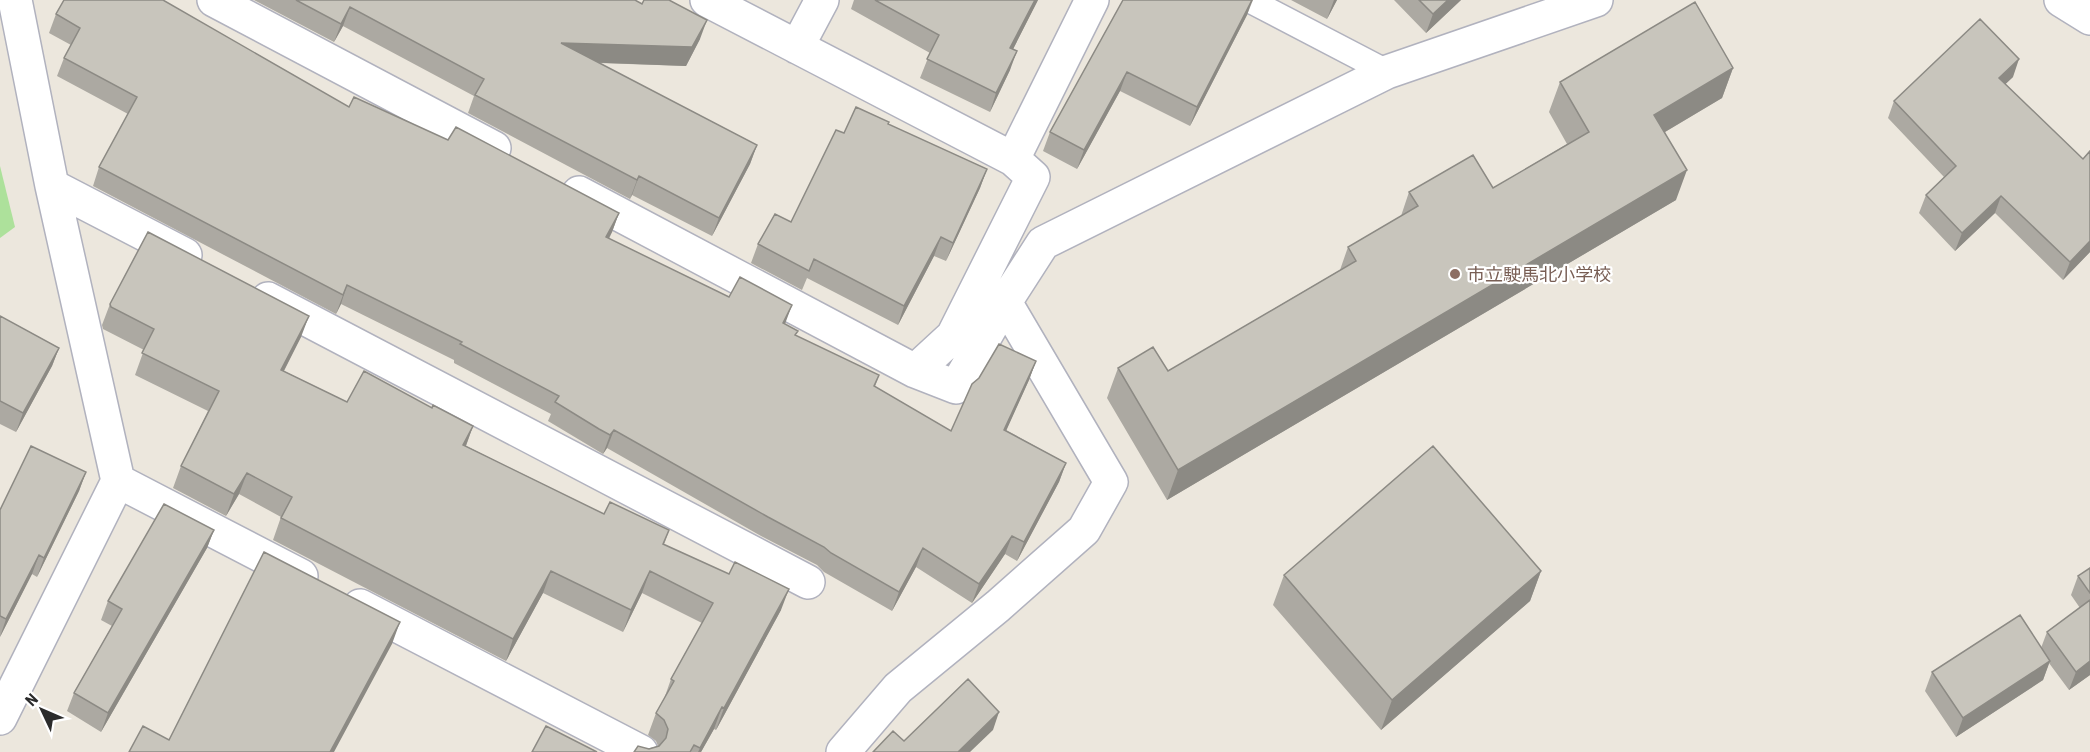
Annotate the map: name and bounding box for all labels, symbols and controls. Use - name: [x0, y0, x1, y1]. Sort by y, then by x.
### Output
- place label: 市立駛馬北小学校: [1467, 264, 1611, 285]
- marker: 市立駛馬北小学校: [1448, 267, 1462, 281]
- north arrow: [12, 680, 72, 740]
- text: N: [21, 690, 42, 710]

